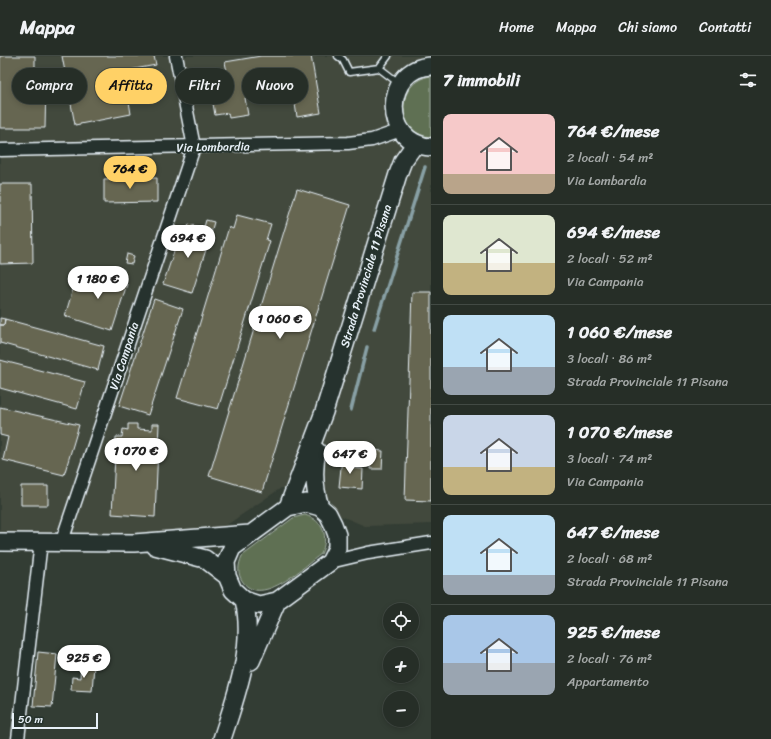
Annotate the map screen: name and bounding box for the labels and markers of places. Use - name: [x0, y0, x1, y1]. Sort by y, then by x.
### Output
- pin: 764 €: [102, 156, 158, 190]
- pin: 694 €: [160, 225, 216, 259]
- pin: 1 180 €: [61, 266, 135, 300]
- pin: 1 060 €: [243, 306, 317, 340]
- pin: 1 070 €: [99, 438, 173, 472]
- pin: 647 €: [322, 441, 378, 475]
- pin: 925 €: [56, 645, 112, 679]

